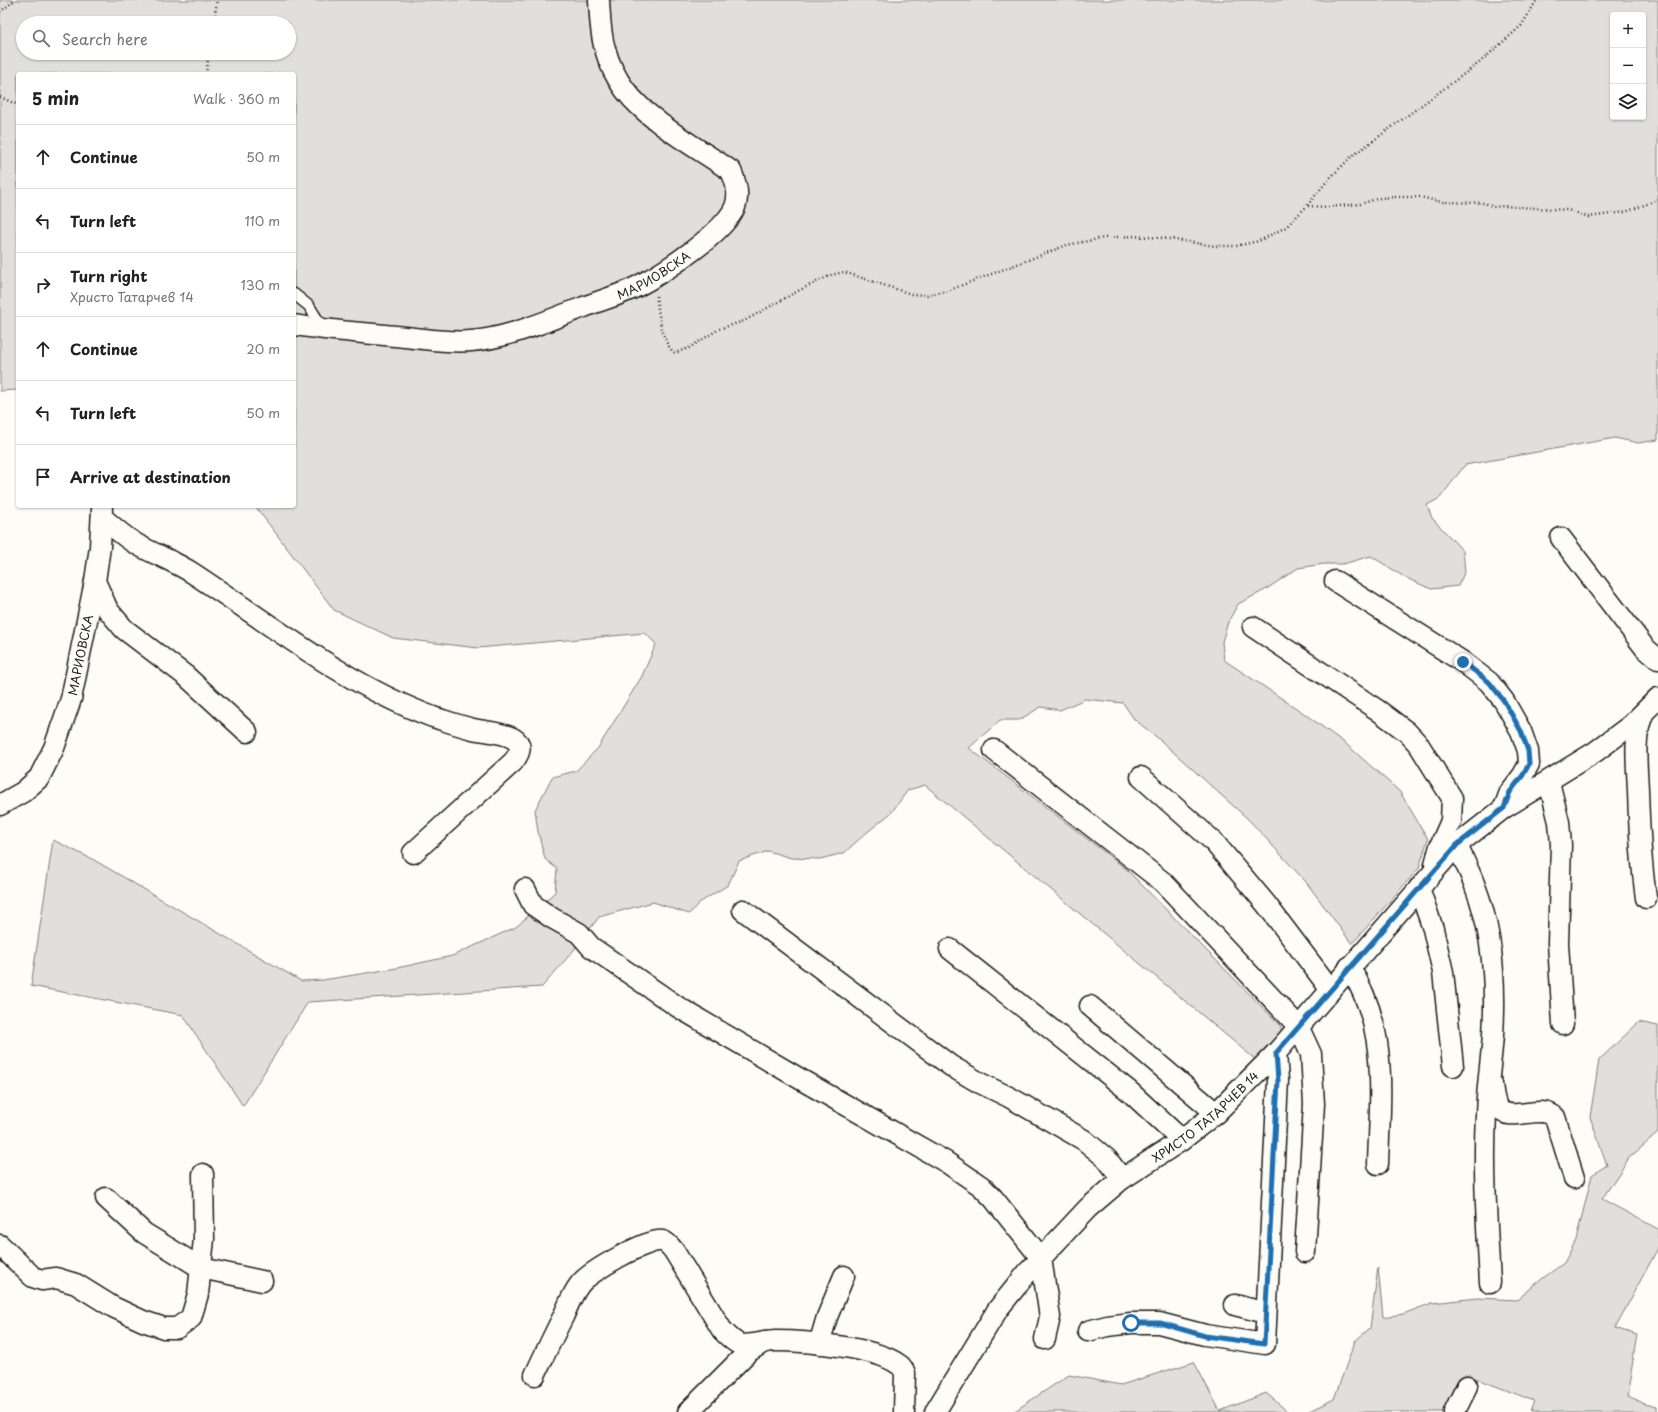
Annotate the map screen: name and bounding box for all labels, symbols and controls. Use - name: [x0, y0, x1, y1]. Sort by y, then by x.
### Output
- map controls: [1610, 12, 1646, 120]
- button: +: [1610, 12, 1646, 48]
- search box: [16, 16, 296, 60]
- icon: search: [30, 27, 52, 49]
- text: Search here: [62, 27, 148, 50]
- button: −: [1610, 48, 1646, 84]
- button: layers: [1610, 84, 1646, 120]
- text: 5 min: [32, 85, 79, 111]
- text: Walk · 360 m: [193, 89, 280, 108]
- text: Continue: [70, 145, 138, 168]
- icon: ahead: [32, 146, 54, 168]
- text: 50 m: [246, 147, 280, 166]
- text: Turn left: [70, 209, 136, 232]
- icon: left: [32, 210, 54, 232]
- text: 110 m: [245, 211, 280, 230]
- street label: МАРИОВСКА: [614, 247, 694, 303]
- text: Turn right: [70, 264, 147, 287]
- icon: right: [32, 274, 54, 296]
- text: 130 m: [241, 275, 280, 294]
- text: Христо Татарчев 14: [70, 287, 194, 306]
- text: Continue: [70, 337, 138, 360]
- icon: ahead: [32, 338, 54, 360]
- text: 20 m: [246, 339, 280, 358]
- text: Turn left: [70, 401, 136, 424]
- icon: left: [32, 402, 54, 424]
- text: 50 m: [246, 403, 280, 422]
- text: Arrive at destination: [70, 465, 231, 488]
- icon: arrive: [32, 466, 54, 488]
- street label: МАРИОВСКА: [63, 613, 97, 697]
- route end: [1454, 653, 1472, 671]
- street label: ХРИСТО ТАТАРЧЕВ 14: [1148, 1067, 1262, 1166]
- route start: [1122, 1314, 1140, 1332]

